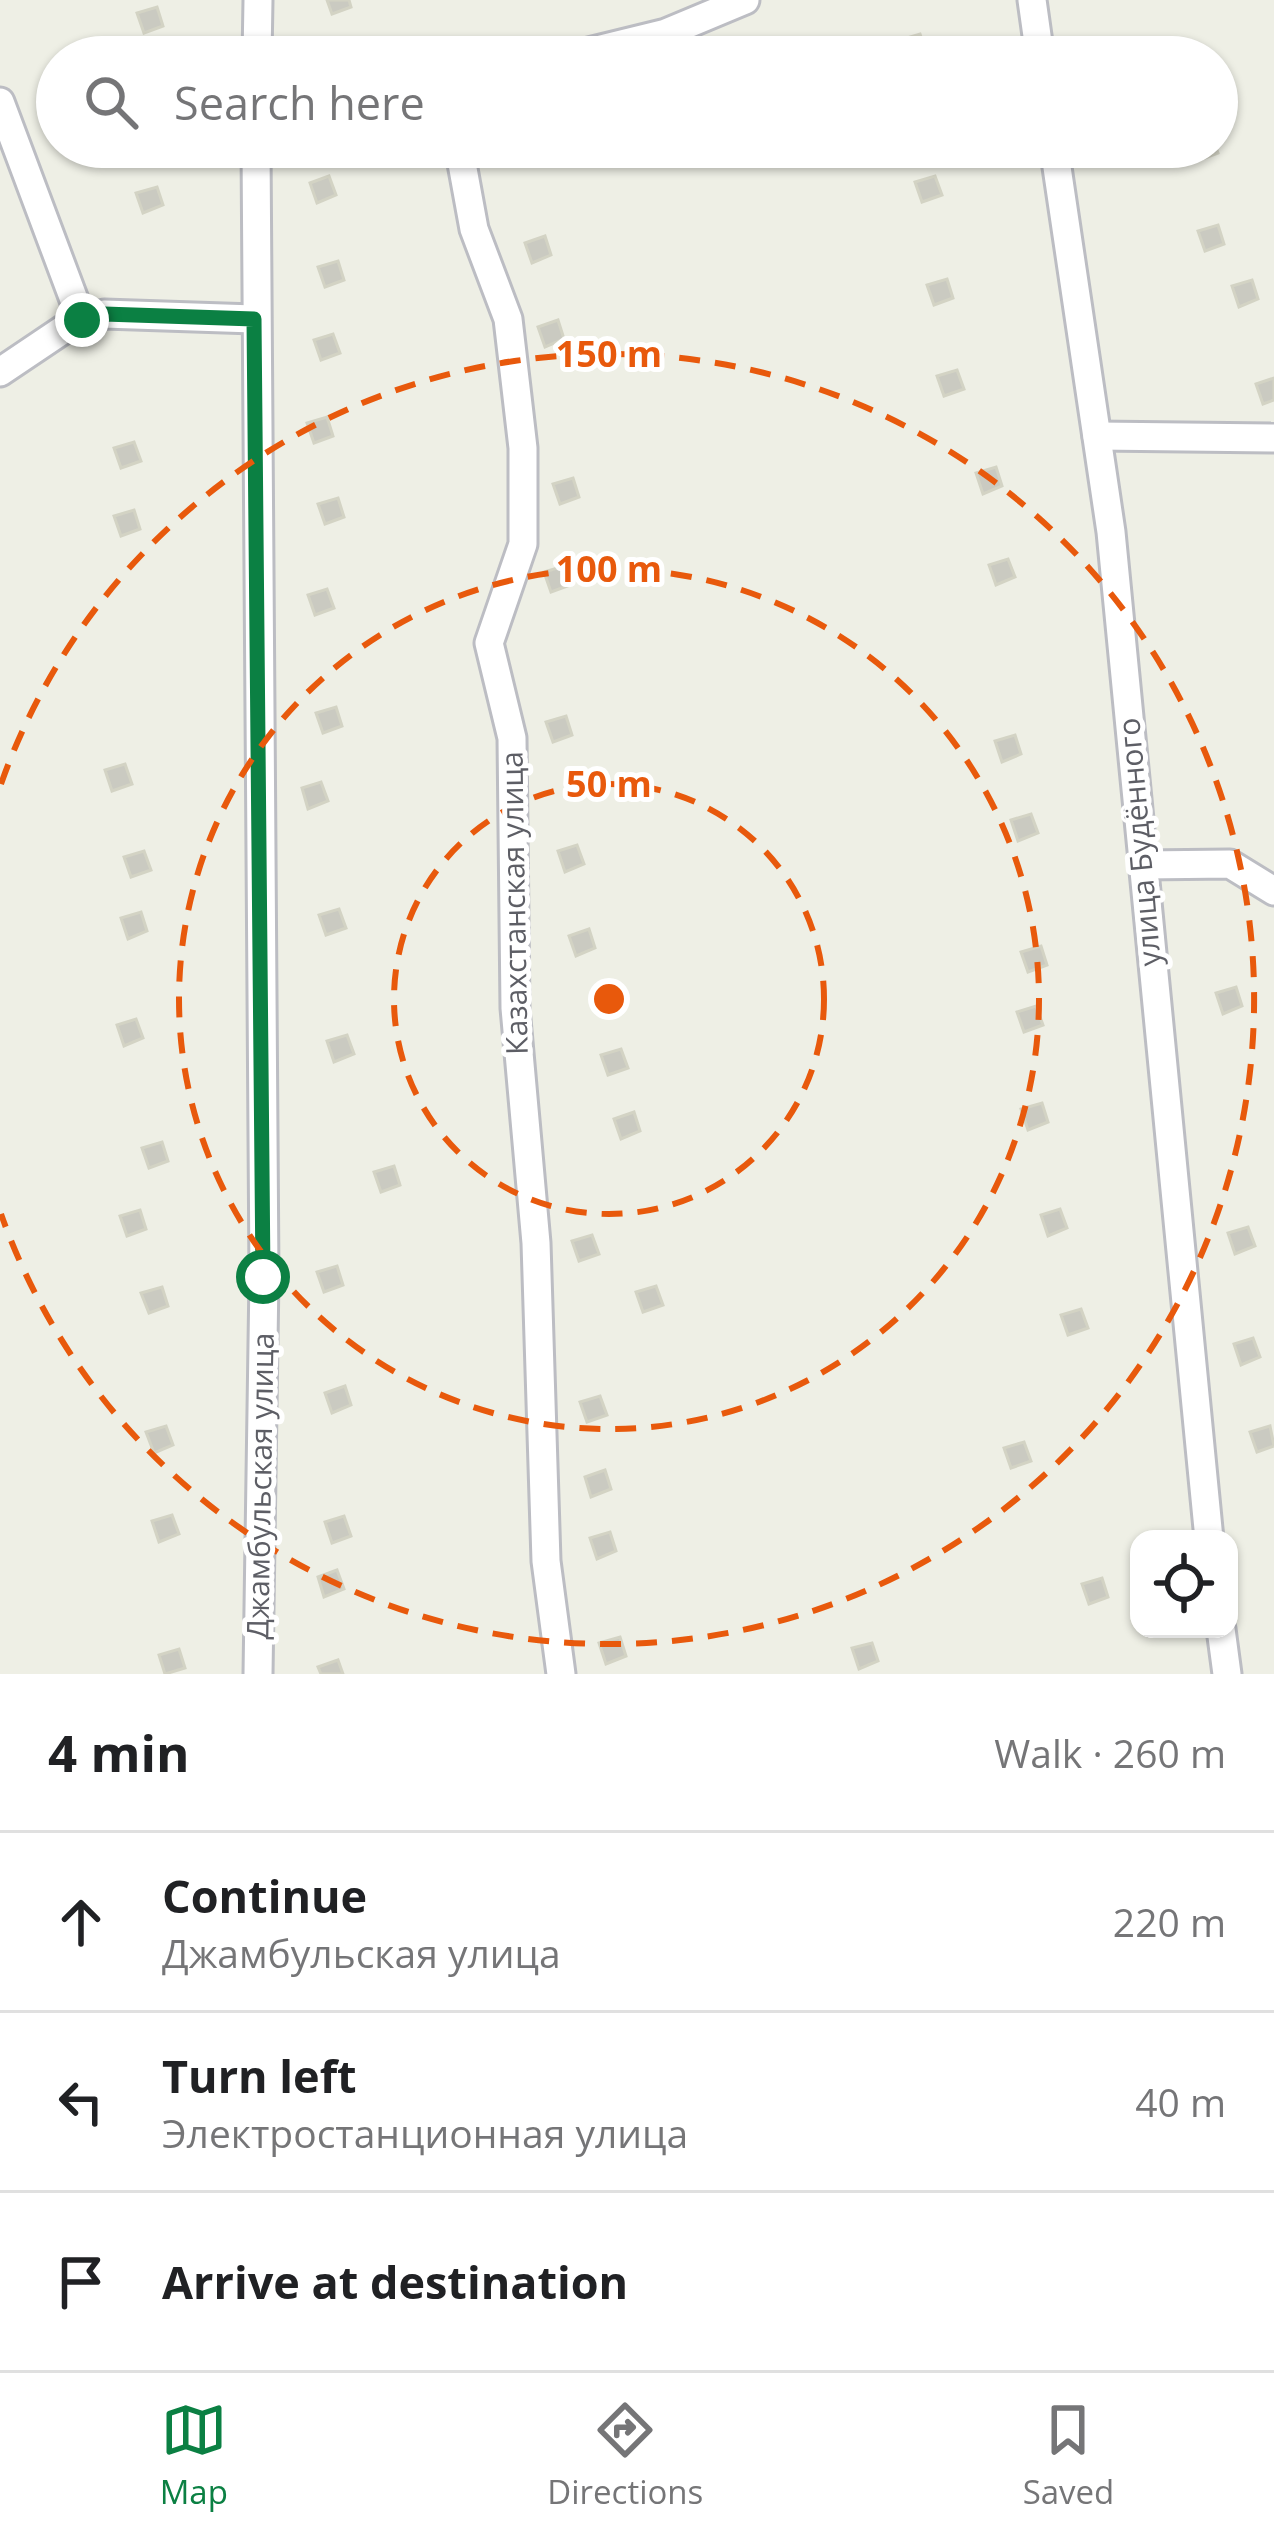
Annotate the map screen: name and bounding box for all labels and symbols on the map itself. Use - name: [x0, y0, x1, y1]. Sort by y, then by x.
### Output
- route end: [55, 293, 109, 347]
- text: 150 m: [556, 329, 662, 378]
- text: 100 m: [556, 544, 662, 593]
- street label: улица Будённого: [1107, 716, 1170, 968]
- street label: Казахстанская улица: [490, 751, 537, 1055]
- text: 50 m: [566, 759, 652, 808]
- centre of rings: [588, 978, 630, 1020]
- route start: [236, 1250, 290, 1304]
- street label: Джамбульская улица: [236, 1332, 283, 1640]

